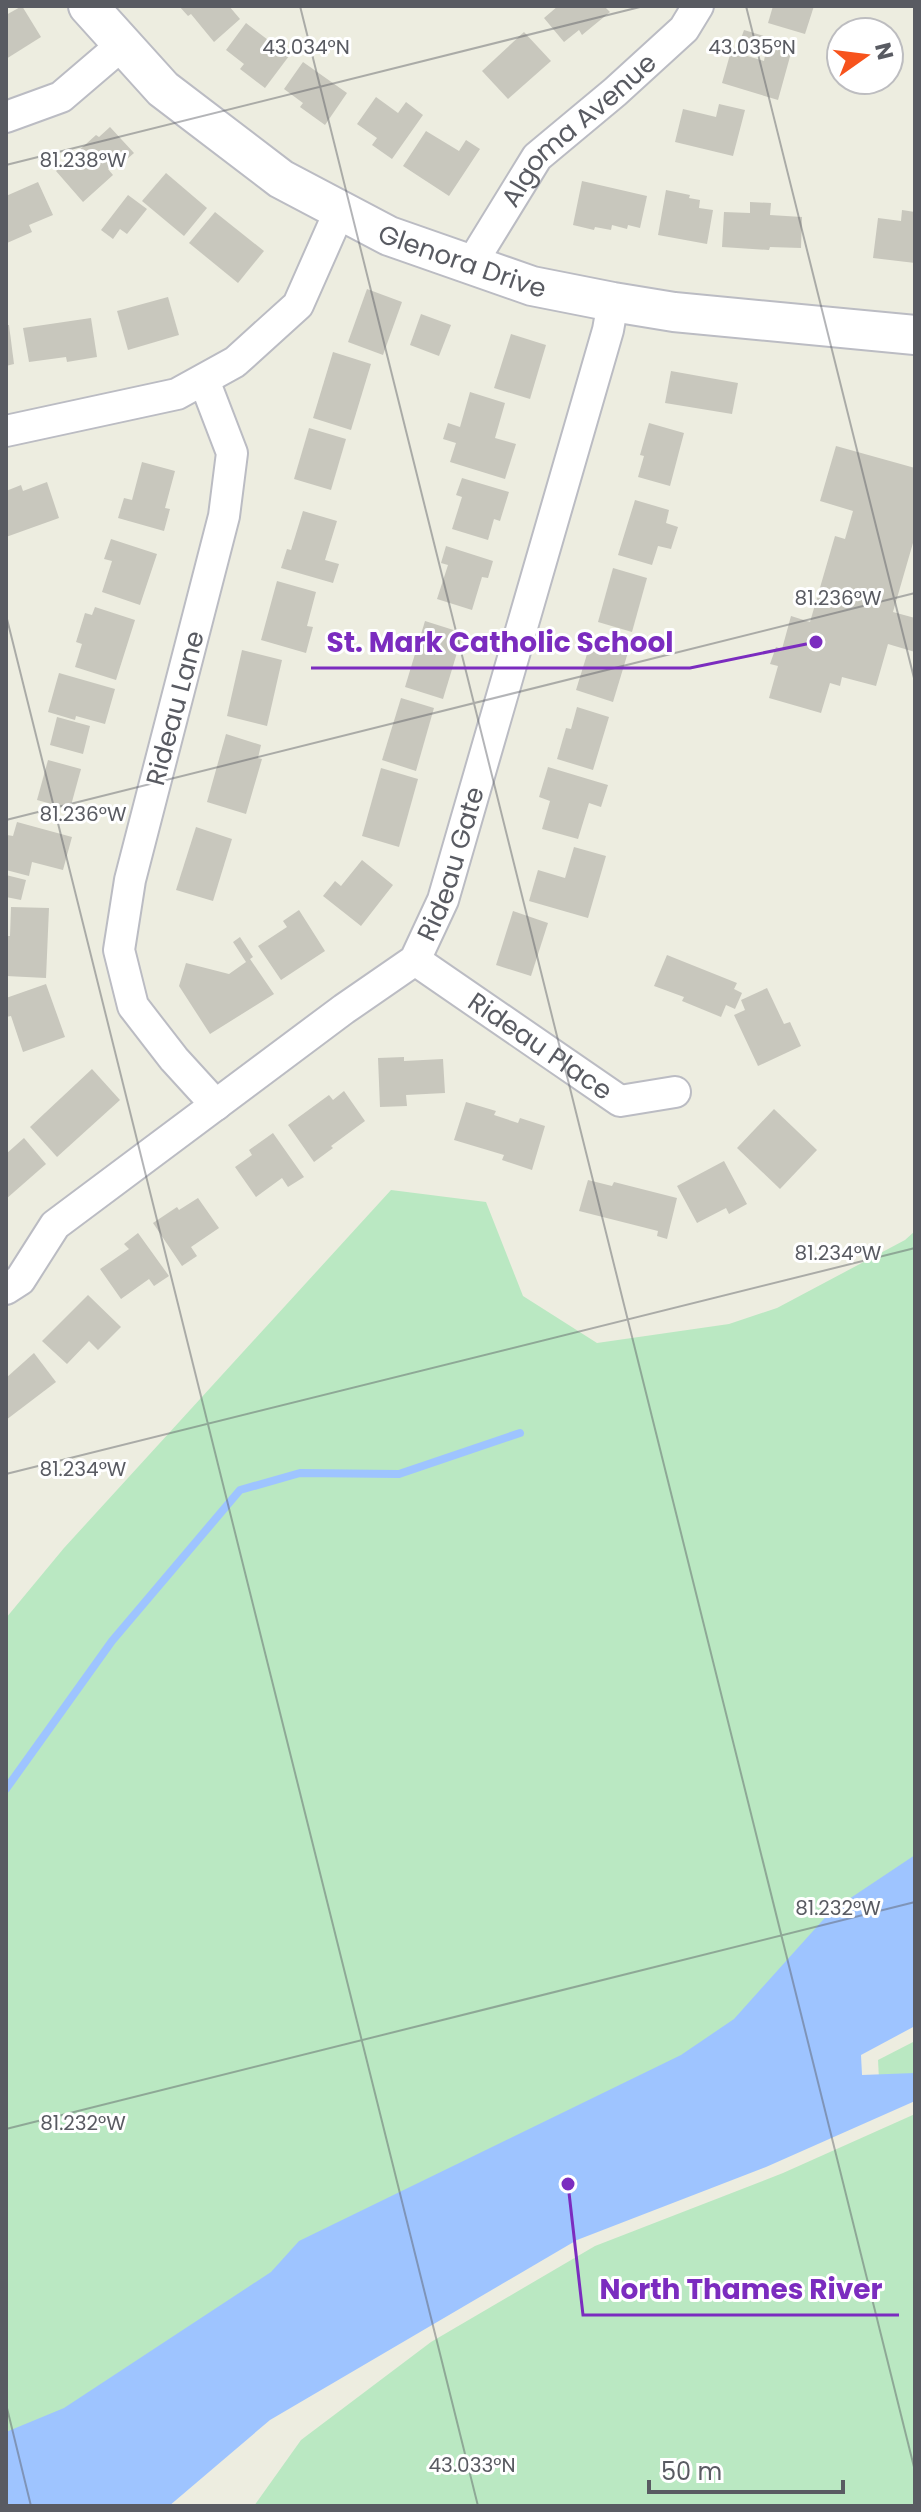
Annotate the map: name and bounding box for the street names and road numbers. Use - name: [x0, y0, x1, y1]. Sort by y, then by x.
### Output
- street label: Algoma Avenue: [493, 45, 664, 214]
- street label: Glenora Drive: [372, 215, 549, 306]
- street label: Rideau Lane: [137, 627, 213, 789]
- street label: Rideau Gate: [408, 782, 493, 947]
- street label: Rideau Place: [461, 984, 620, 1109]

